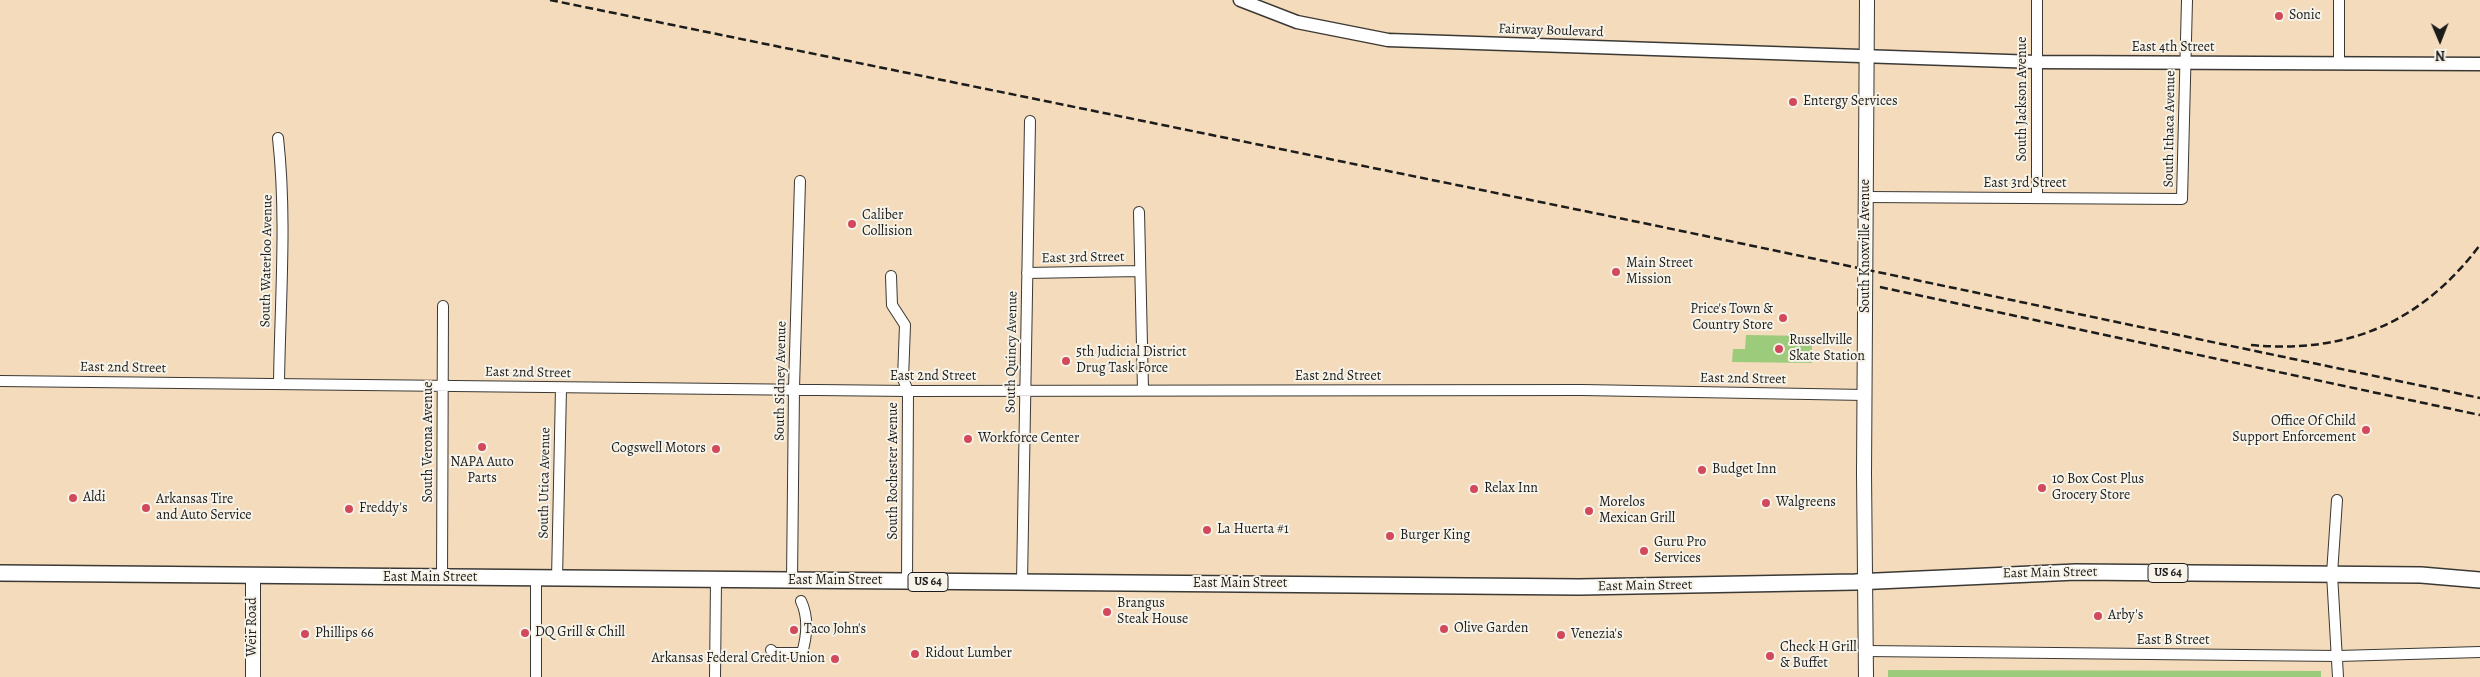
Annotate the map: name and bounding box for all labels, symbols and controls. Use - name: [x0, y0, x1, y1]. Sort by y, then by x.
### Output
- place label: Sonic: [2289, 8, 2321, 24]
- marker: Sonic: [2273, 10, 2285, 22]
- north arrow: [2415, 15, 2465, 65]
- street label: Fairway Boulevard: [1498, 21, 1604, 41]
- street label: South Jackson Avenue: [2015, 37, 2031, 161]
- street label: East 4th Street: [2131, 40, 2215, 56]
- text: N: [2435, 46, 2446, 65]
- street label: South Ithaca Avenue: [2161, 70, 2179, 188]
- place label: Entergy Services: [1803, 94, 1898, 110]
- marker: Entergy Services: [1787, 96, 1799, 108]
- street label: East 3rd Street: [1983, 176, 2067, 192]
- street label: South Knoxville Avenue: [1858, 179, 1874, 313]
- street label: South Waterloo Avenue: [257, 194, 277, 328]
- place label: Caliber Collision: [862, 208, 912, 240]
- marker: Caliber Collision: [846, 218, 858, 230]
- street label: East 3rd Street: [1041, 249, 1125, 267]
- place label: Main Street Mission: [1626, 256, 1693, 288]
- marker: Main Street Mission: [1610, 266, 1622, 278]
- street label: South Quincy Avenue: [1003, 291, 1021, 413]
- place label: Price's Town & Country Store: [1690, 302, 1773, 334]
- marker: Price's Town & Country Store: [1777, 312, 1789, 324]
- street label: South Sidney Avenue: [772, 321, 790, 441]
- place label: Russellville Skate Station: [1789, 333, 1865, 366]
- marker: Russellville Skate Station: [1773, 343, 1785, 355]
- place label: 5th Judicial District Drug Task Force: [1076, 345, 1187, 378]
- marker: 5th Judicial District Drug Task Force: [1060, 355, 1072, 367]
- street label: East 2nd Street: [80, 359, 166, 377]
- street label: East 2nd Street: [485, 364, 571, 382]
- street label: East 2nd Street: [890, 369, 976, 385]
- street label: East 2nd Street: [1295, 369, 1381, 385]
- street label: East 2nd Street: [1700, 370, 1786, 388]
- street label: South Verona Avenue: [421, 381, 437, 503]
- street label: South Rochester Avenue: [886, 402, 902, 540]
- place label: Office Of Child Support Enforcement: [2232, 414, 2356, 447]
- marker: Office Of Child Support Enforcement: [2360, 424, 2372, 436]
- street label: South Utica Avenue: [536, 427, 554, 539]
- place label: Workforce Center: [978, 431, 1079, 447]
- marker: Workforce Center: [962, 433, 974, 445]
- marker: NAPA Auto Parts: [476, 441, 488, 453]
- place label: Cogswell Motors: [611, 441, 706, 457]
- marker: Cogswell Motors: [710, 443, 722, 455]
- place label: NAPA Auto Parts: [450, 455, 514, 488]
- place label: Budget Inn: [1712, 462, 1776, 478]
- marker: Budget Inn: [1696, 464, 1708, 476]
- place label: 10 Box Cost Plus Grocery Store: [2052, 472, 2144, 504]
- place label: Relax Inn: [1484, 481, 1538, 497]
- marker: 10 Box Cost Plus Grocery Store: [2036, 482, 2048, 494]
- marker: Relax Inn: [1468, 483, 1480, 495]
- place label: Aldi: [83, 490, 106, 506]
- marker: Aldi: [67, 492, 79, 504]
- place label: Arkansas Tire and Auto Service: [156, 492, 251, 524]
- place label: Morelos Mexican Grill: [1599, 495, 1675, 528]
- place label: Walgreens: [1776, 495, 1836, 511]
- marker: Walgreens: [1760, 497, 1772, 509]
- place label: Freddy's: [359, 501, 408, 517]
- marker: Arkansas Tire and Auto Service: [140, 502, 152, 514]
- marker: Freddy's: [343, 503, 355, 515]
- marker: Morelos Mexican Grill: [1583, 505, 1595, 517]
- place label: La Huerta #1: [1217, 522, 1289, 538]
- marker: La Huerta #1: [1201, 524, 1213, 536]
- place label: Burger King: [1400, 528, 1470, 544]
- marker: Burger King: [1384, 530, 1396, 542]
- place label: Guru Pro Services: [1654, 535, 1706, 568]
- marker: Guru Pro Services: [1638, 545, 1650, 557]
- street label: East Main Street: [2003, 564, 2097, 582]
- road number: US 64: [2148, 564, 2188, 582]
- street label: East Main Street: [383, 570, 477, 586]
- road number: US 64: [908, 572, 948, 592]
- street label: East Main Street: [788, 573, 882, 589]
- street label: East Main Street: [1193, 576, 1287, 592]
- street label: East Main Street: [1598, 577, 1692, 595]
- place label: Brangus Steak House: [1117, 596, 1188, 628]
- street label: Weir Road: [245, 597, 261, 657]
- marker: Brangus Steak House: [1101, 606, 1113, 618]
- place label: Arby's: [2108, 608, 2143, 624]
- marker: Arby's: [2092, 610, 2104, 622]
- place label: Olive Garden: [1454, 621, 1529, 637]
- place label: Taco John's: [804, 622, 866, 638]
- marker: Olive Garden: [1438, 623, 1450, 635]
- marker: Taco John's: [788, 624, 800, 636]
- place label: DQ Grill & Chill: [535, 625, 625, 641]
- place label: Phillips 66: [315, 626, 374, 642]
- marker: DQ Grill & Chill: [519, 627, 531, 639]
- place label: Venezia's: [1571, 627, 1623, 643]
- marker: Phillips 66: [299, 628, 311, 640]
- marker: Venezia's: [1555, 629, 1567, 641]
- street label: East B Street: [2136, 633, 2210, 649]
- place label: Check H Grill & Buffet: [1780, 640, 1857, 672]
- place label: Ridout Lumber: [925, 646, 1012, 662]
- marker: Ridout Lumber: [909, 648, 921, 660]
- marker: Check H Grill & Buffet: [1764, 650, 1776, 662]
- place label: Arkansas Federal Credit Union: [651, 651, 825, 667]
- marker: Arkansas Federal Credit Union: [829, 653, 841, 665]

